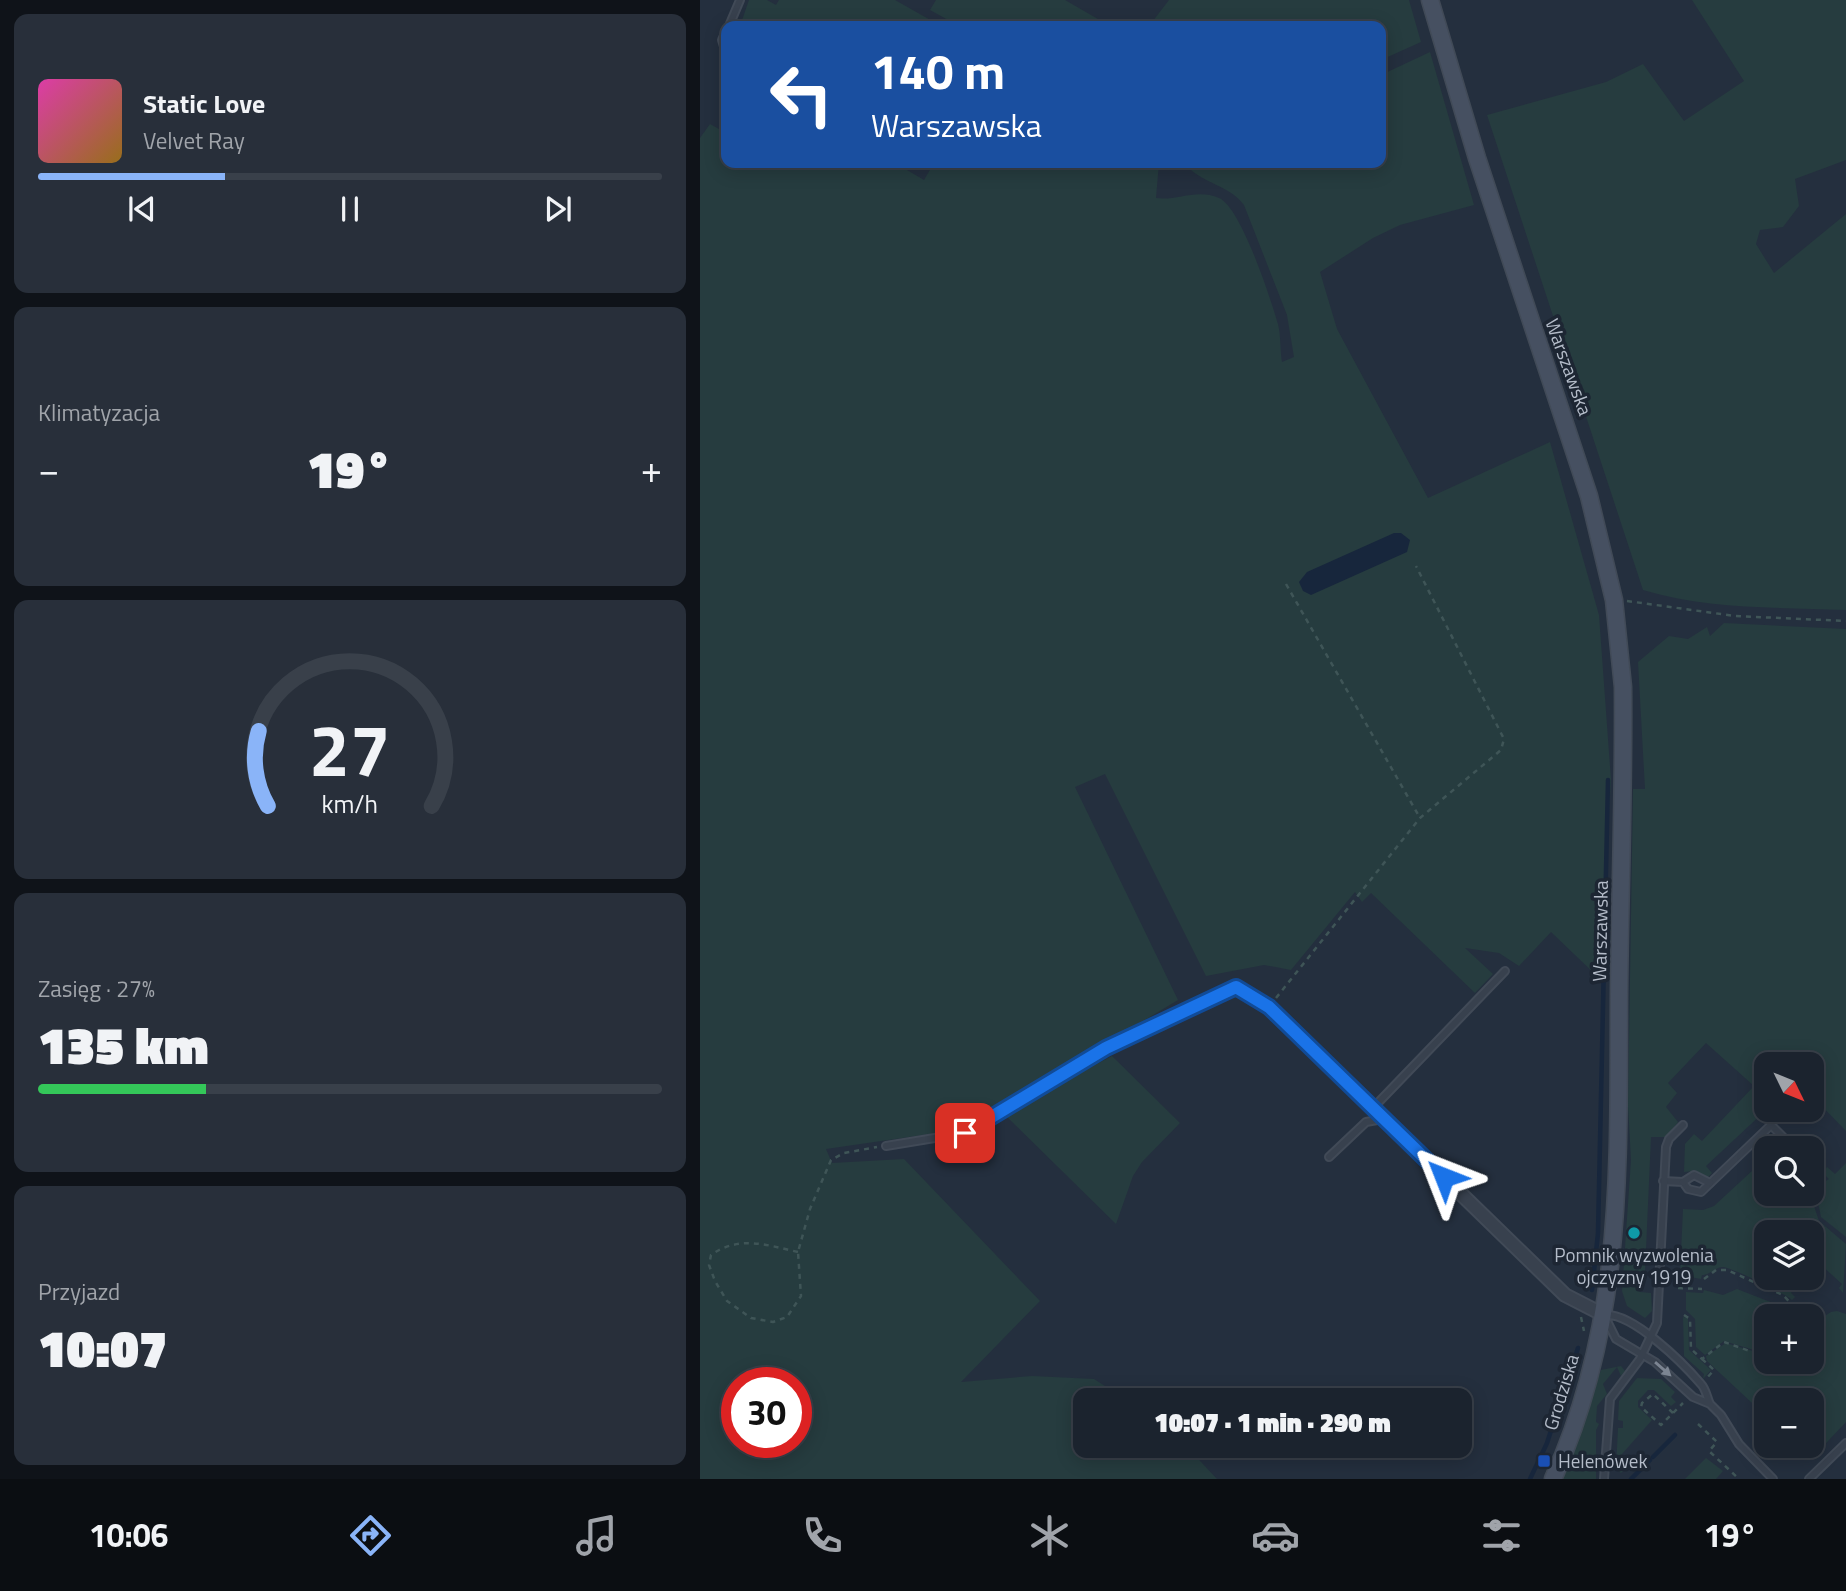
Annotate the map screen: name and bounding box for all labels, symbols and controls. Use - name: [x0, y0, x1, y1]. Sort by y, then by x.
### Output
- text: 140 m: [871, 33, 1005, 108]
- icon: left: [756, 49, 847, 140]
- text: Static Love: [143, 84, 265, 123]
- text: Warszawska: [871, 101, 1042, 149]
- text: Velvet Ray: [143, 123, 245, 158]
- icon: previous: [123, 190, 161, 228]
- icon: pause: [331, 190, 369, 228]
- icon: next: [539, 190, 577, 228]
- street label: Warszawska: [1538, 314, 1601, 420]
- text: Klimatyzacja: [38, 395, 160, 430]
- text: 19°: [307, 429, 393, 508]
- text: −: [38, 440, 59, 498]
- text: +: [641, 440, 662, 498]
- text: 27: [309, 694, 391, 804]
- text: km/h: [322, 784, 378, 822]
- street label: Warszawska: [1584, 880, 1615, 982]
- text: Zasięg · 27%: [38, 971, 155, 1006]
- text: 135 km: [38, 1005, 209, 1084]
- north arrow: [1754, 1052, 1824, 1122]
- map controls: [1754, 1052, 1824, 1458]
- pin: [935, 1103, 995, 1163]
- icon: arrive: [946, 1114, 984, 1152]
- button: search: [1754, 1136, 1824, 1206]
- position arrow: [1407, 1140, 1481, 1214]
- button: layers: [1754, 1220, 1824, 1290]
- marker: Pomnik wyzwolenia ojczyzny 1919: [1626, 1225, 1642, 1241]
- place label: Pomnik wyzwolenia ojczyzny 1919: [1554, 1240, 1714, 1291]
- text: Przyjazd: [38, 1274, 120, 1309]
- button: +: [1754, 1304, 1824, 1374]
- text: 10:07: [38, 1308, 167, 1387]
- street label: Grodziska: [1535, 1350, 1586, 1434]
- one-way arrow: [1654, 1361, 1671, 1376]
- speed limit sign: 30: [721, 1367, 812, 1458]
- button: −: [1754, 1388, 1824, 1458]
- text: 10:07 · 1 min · 290 m: [1154, 1403, 1391, 1442]
- place label: Helenówek: [1558, 1446, 1648, 1475]
- marker: Helenówek: [1536, 1453, 1552, 1469]
- text: 10:06: [89, 1511, 169, 1559]
- icon: directions: [346, 1511, 395, 1560]
- icon: music: [572, 1511, 621, 1560]
- icon: phone: [798, 1511, 847, 1560]
- icon: climate: [1025, 1511, 1074, 1560]
- icon: car: [1251, 1511, 1300, 1560]
- icon: filters: [1477, 1511, 1526, 1560]
- text: 19°: [1703, 1511, 1757, 1559]

